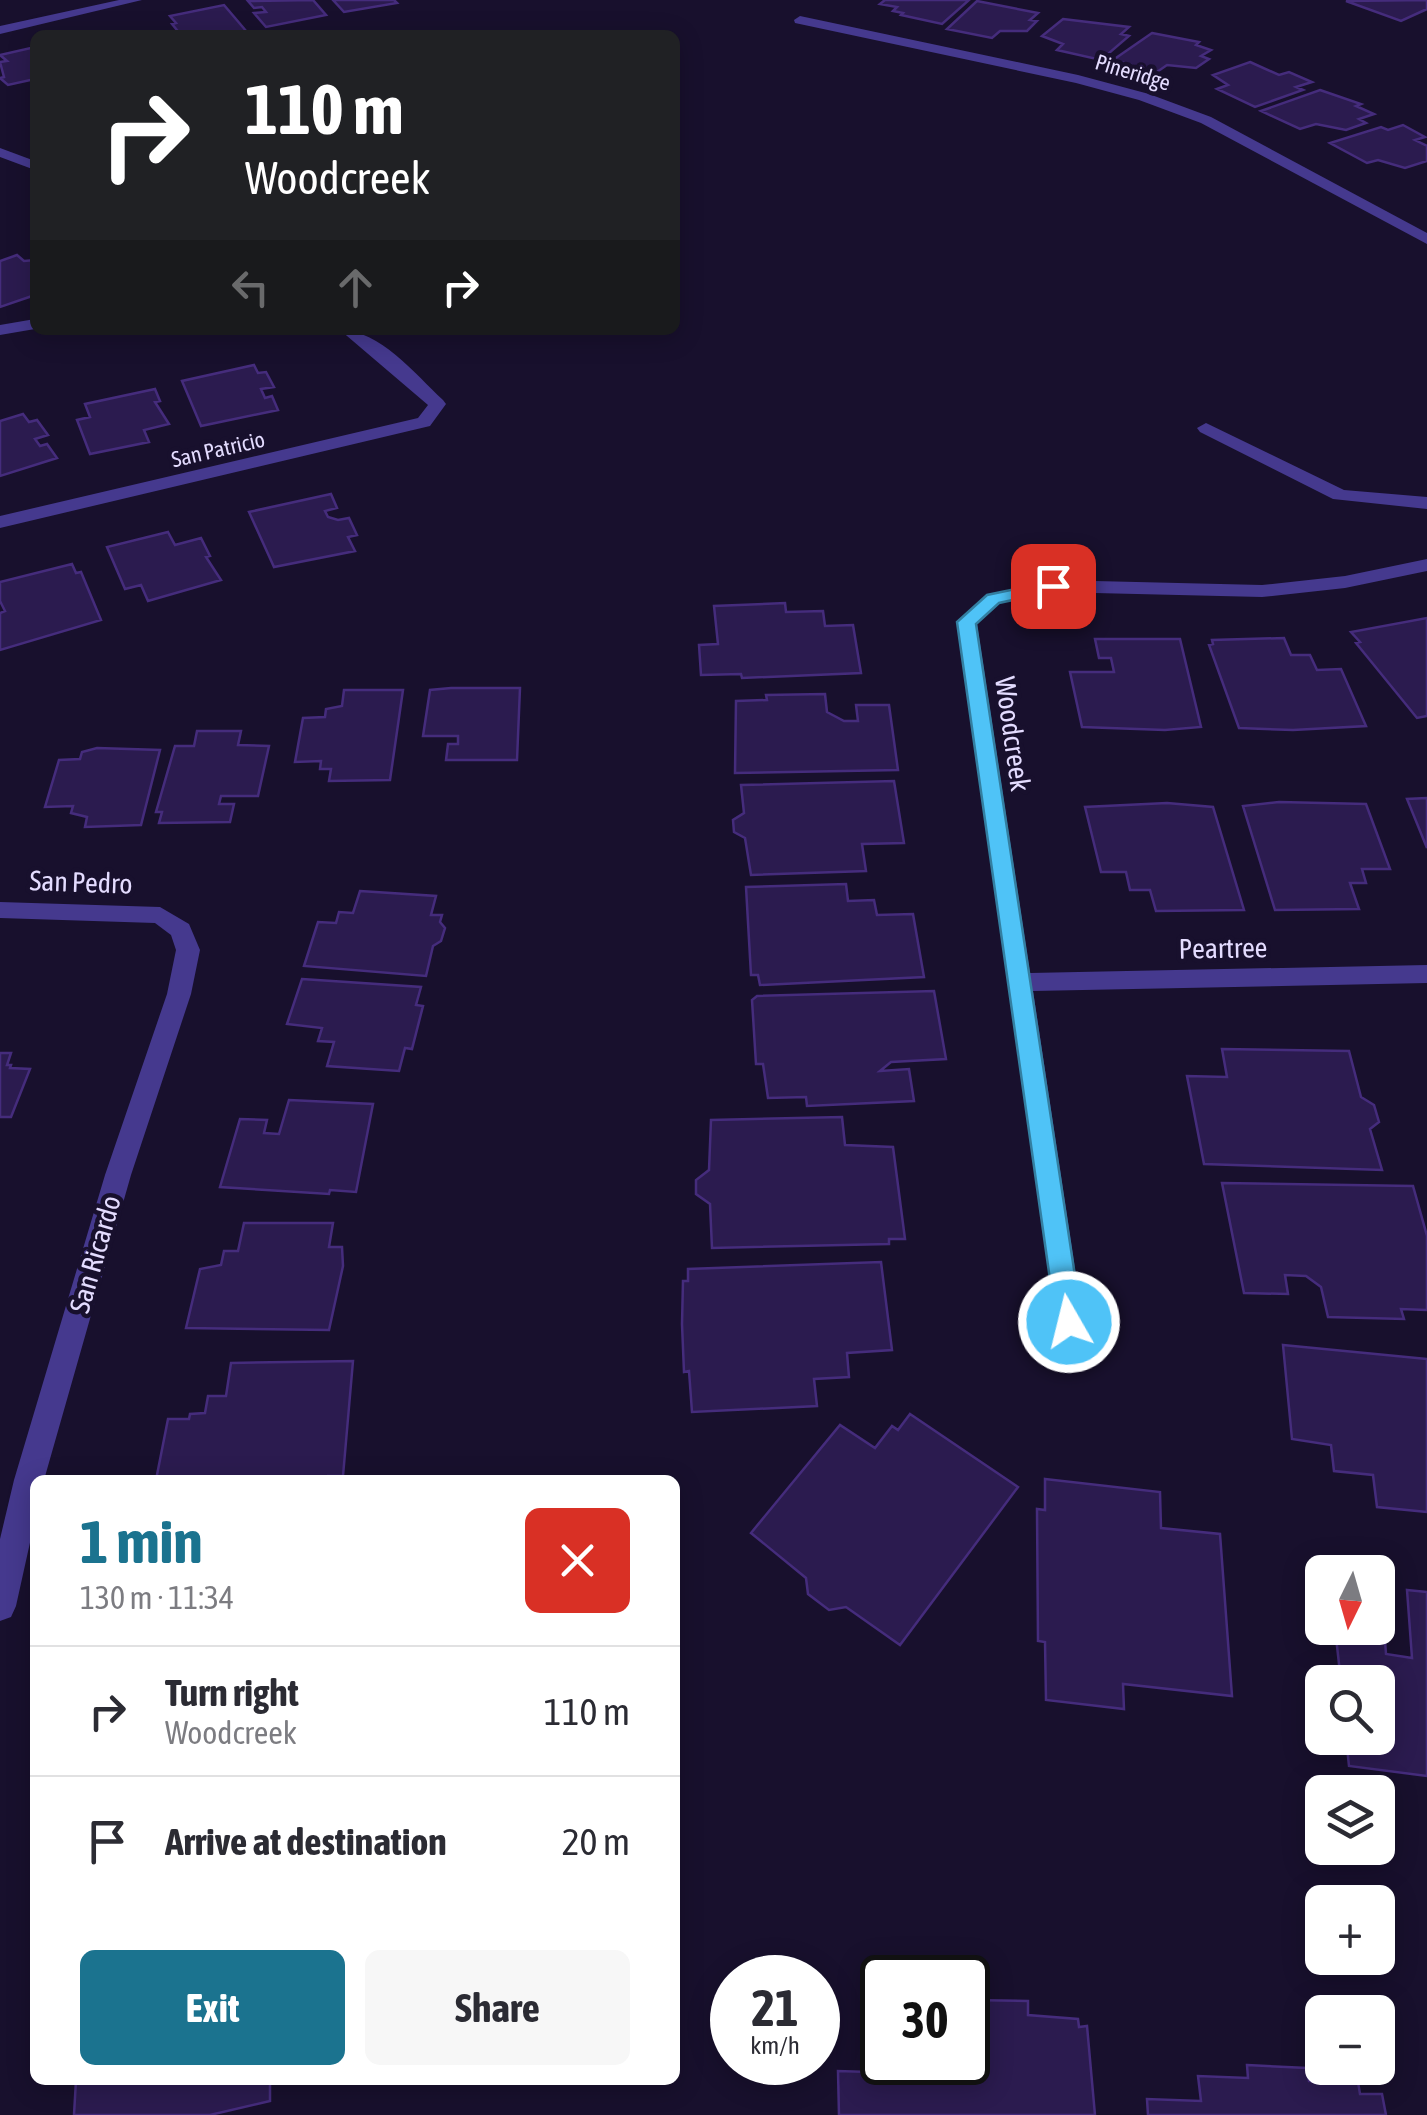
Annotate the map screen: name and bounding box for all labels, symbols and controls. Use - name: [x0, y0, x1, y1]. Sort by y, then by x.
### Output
- street label: Pineridge: [1092, 48, 1174, 96]
- text: 110 m: [245, 69, 404, 149]
- icon: right: [80, 70, 210, 200]
- text: Woodcreek: [245, 152, 430, 204]
- icon: left: [223, 260, 278, 315]
- icon: ahead: [328, 260, 383, 315]
- icon: right: [433, 260, 488, 315]
- street label: San Patricio: [169, 426, 267, 472]
- pin: [1011, 544, 1096, 629]
- icon: arrive: [1026, 559, 1081, 614]
- street label: Woodcreek: [989, 675, 1037, 793]
- street label: San Pedro: [29, 864, 133, 900]
- street label: Peartree: [1178, 931, 1268, 965]
- street label: San Ricardo: [63, 1192, 127, 1316]
- position arrow: [1017, 1270, 1121, 1374]
- text: 1 min: [80, 1507, 203, 1576]
- button: close: [525, 1508, 630, 1613]
- north arrow: [1305, 1555, 1395, 1645]
- map controls: [1305, 1555, 1395, 2085]
- text: 130 m · 11:34: [80, 1579, 234, 1616]
- button: search: [1305, 1665, 1395, 1755]
- text: Turn right: [165, 1671, 299, 1714]
- icon: right: [80, 1684, 135, 1739]
- text: 110 m: [544, 1690, 630, 1733]
- text: Woodcreek: [165, 1714, 297, 1751]
- button: layers: [1305, 1775, 1395, 1865]
- icon: arrive: [80, 1814, 135, 1869]
- text: Arrive at destination: [165, 1820, 447, 1863]
- text: 20 m: [562, 1820, 630, 1863]
- button: +: [1305, 1885, 1395, 1975]
- button: Exit: [80, 1950, 345, 2065]
- button: Share: [365, 1950, 630, 2065]
- speed limit sign: 30: [860, 1955, 990, 2085]
- text: 21: [751, 1979, 798, 2037]
- button: −: [1305, 1995, 1395, 2085]
- text: km/h: [750, 2031, 800, 2059]

